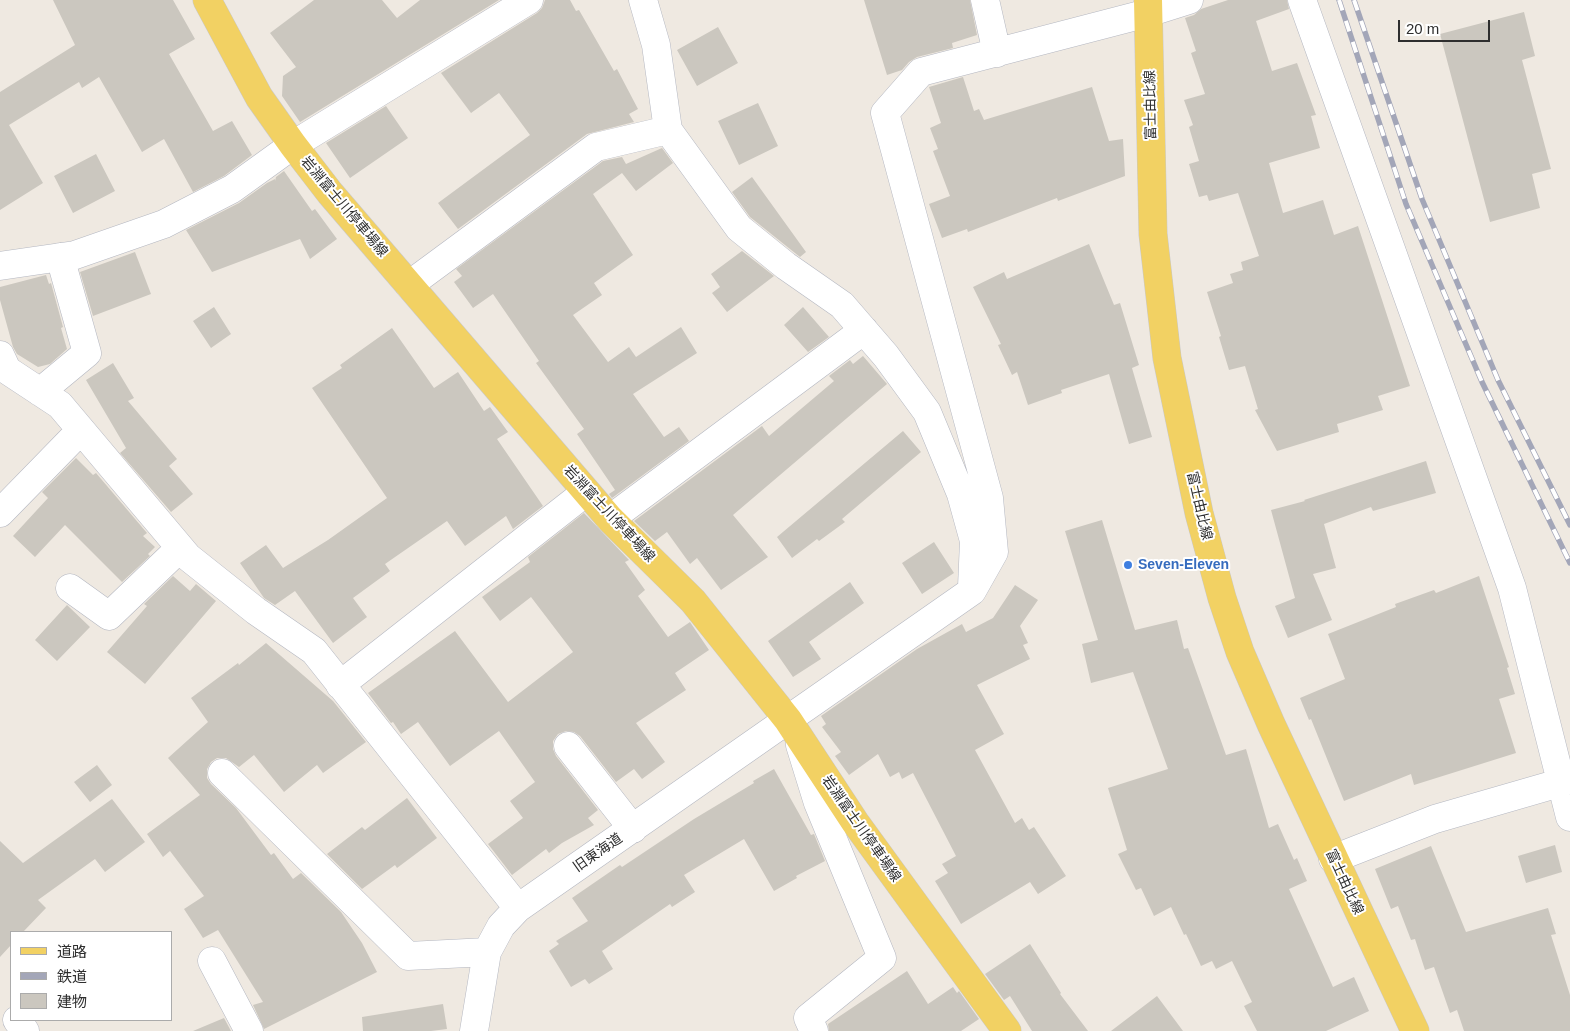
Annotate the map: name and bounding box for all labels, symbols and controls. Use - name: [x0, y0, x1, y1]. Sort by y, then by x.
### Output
- scale bar: [1400, 10, 1492, 42]
- text: 20 m: [1406, 20, 1439, 37]
- street label: 富士由比線: [1142, 70, 1160, 140]
- street label: 岩淵富士川停車場線: [297, 153, 391, 261]
- street label: 岩淵富士川停車場線: [560, 462, 658, 566]
- street label: 富士由比線: [1183, 470, 1215, 542]
- place label: Seven-Eleven: [1138, 557, 1229, 573]
- marker: Seven-Eleven: [1122, 559, 1134, 571]
- street label: 岩淵富士川停車場線: [818, 773, 904, 885]
- street label: 旧東海道: [570, 830, 626, 876]
- street label: 富士由比線: [1322, 847, 1366, 917]
- legend: [10, 931, 172, 1021]
- text: 道路: [57, 943, 87, 960]
- text: 鉄道: [57, 968, 87, 985]
- text: 建物: [57, 993, 87, 1010]

